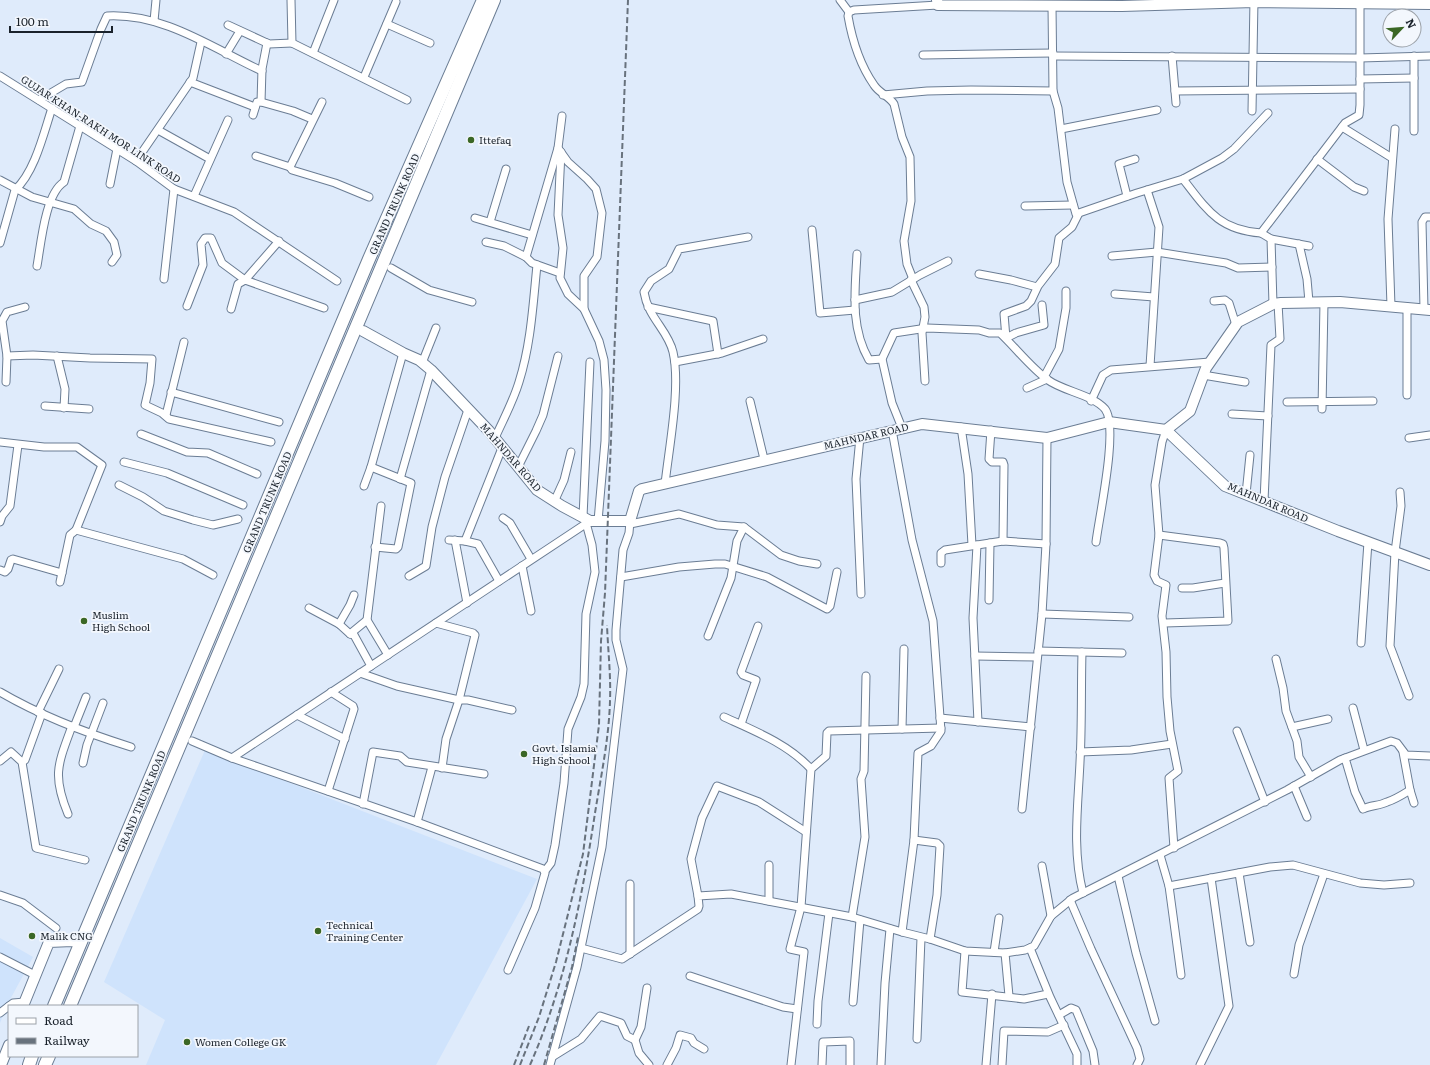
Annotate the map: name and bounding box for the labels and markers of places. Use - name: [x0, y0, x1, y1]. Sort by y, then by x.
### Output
- place label: Ittefaq: [479, 132, 511, 147]
- marker: Ittefaq: [466, 135, 476, 145]
- place label: Muslim High School: [92, 607, 151, 634]
- marker: Muslim High School: [79, 616, 89, 626]
- place label: Govt. Islamia High School: [532, 740, 597, 767]
- marker: Govt. Islamia High School: [519, 749, 529, 759]
- place label: Technical Training Center: [326, 917, 403, 944]
- marker: Technical Training Center: [313, 926, 323, 936]
- place label: Malik CNG: [40, 928, 93, 943]
- marker: Malik CNG: [27, 931, 37, 941]
- place label: Women College GK: [195, 1034, 287, 1049]
- marker: Women College GK: [182, 1037, 192, 1047]

